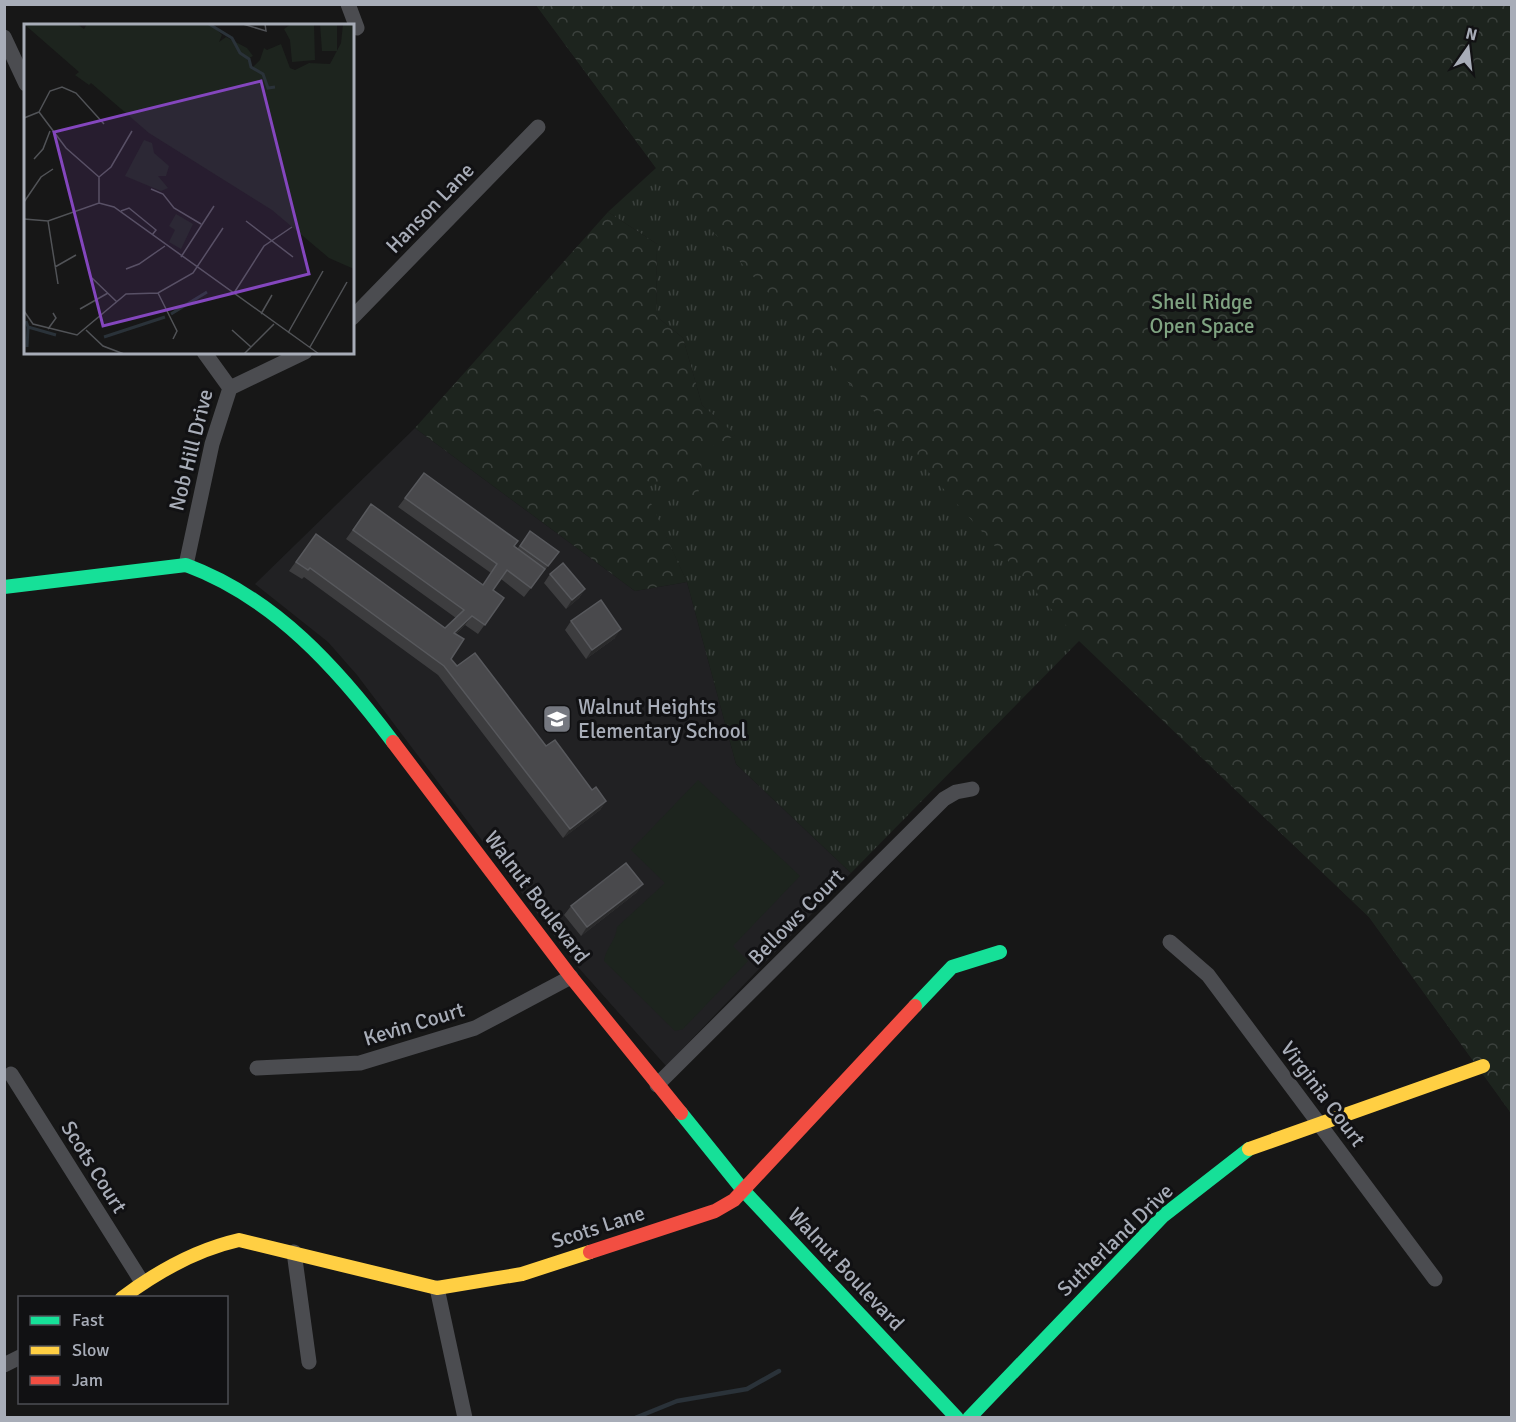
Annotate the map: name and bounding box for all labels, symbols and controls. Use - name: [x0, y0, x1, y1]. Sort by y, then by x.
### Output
- north arrow: [1438, 18, 1498, 78]
- text: N: [1464, 23, 1479, 45]
- inset map: [24, 24, 354, 354]
- street label: Hanson Lane: [380, 157, 480, 259]
- park label: Shell Ridge Open Space: [1149, 289, 1255, 339]
- street label: Nob Hill Drive: [163, 386, 219, 514]
- place label: Walnut Heights Elementary School: [578, 694, 747, 744]
- school or university icon: Walnut Heights Elementary School: [541, 703, 573, 735]
- street label: Walnut Boulevard: [479, 826, 595, 968]
- street label: Bellows Court: [743, 864, 849, 970]
- street label: Kevin Court: [361, 996, 467, 1052]
- street label: Virginia Court: [1275, 1036, 1371, 1152]
- street label: Scots Court: [55, 1116, 133, 1218]
- street label: Sutherland Drive: [1052, 1178, 1178, 1302]
- street label: Scots Lane: [548, 1200, 648, 1254]
- street label: Walnut Boulevard: [782, 1202, 910, 1336]
- legend: [18, 1296, 228, 1404]
- text: Fast: [72, 1309, 104, 1331]
- text: Slow: [72, 1339, 109, 1361]
- text: Jam: [72, 1369, 103, 1391]

